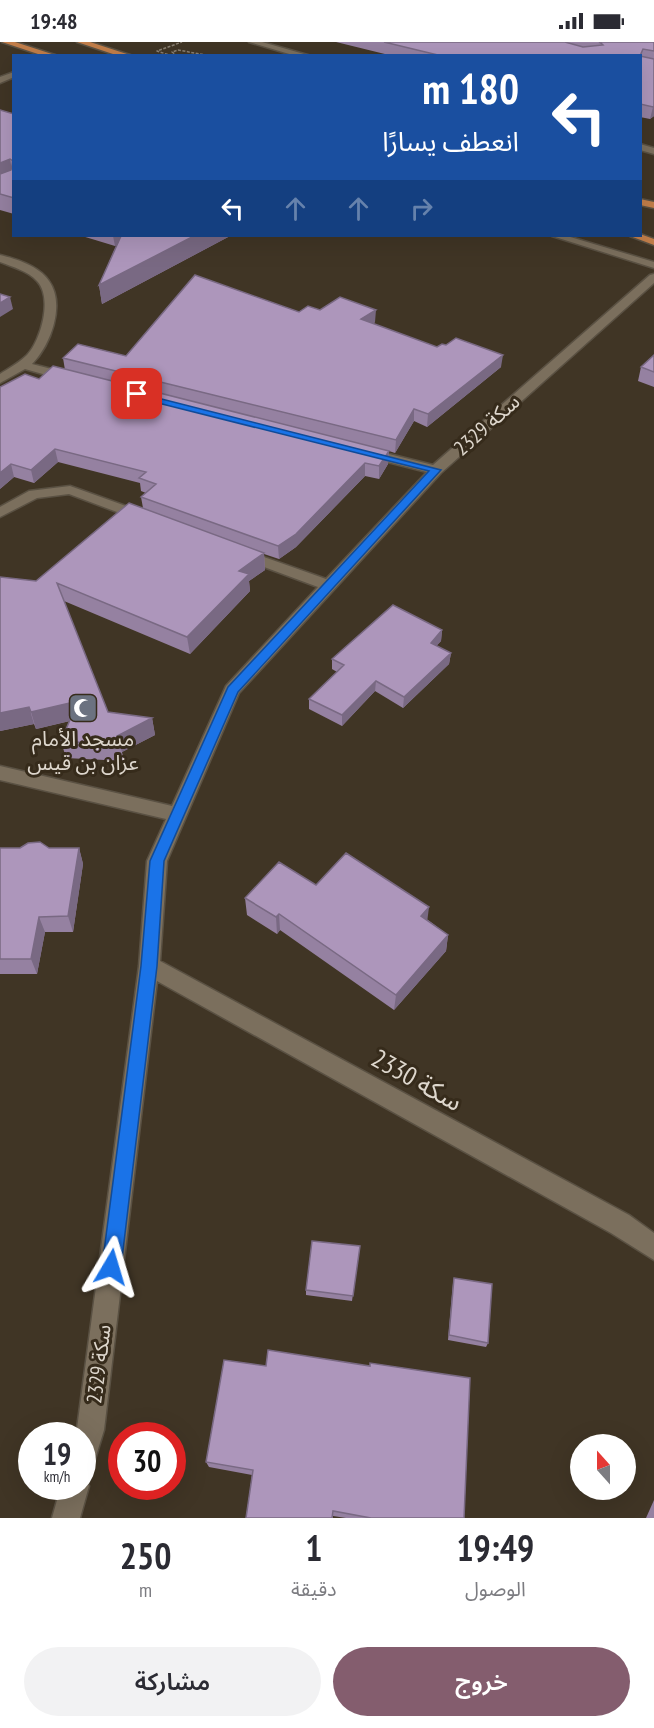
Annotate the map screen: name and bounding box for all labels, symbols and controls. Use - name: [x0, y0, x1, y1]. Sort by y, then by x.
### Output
- text: 19:48: [30, 7, 78, 35]
- text: 180 m: [422, 61, 519, 116]
- icon: left: [540, 78, 618, 156]
- text: انعطف يسارًا: [382, 124, 519, 158]
- icon: left: [216, 192, 249, 225]
- icon: ahead: [279, 192, 312, 225]
- icon: ahead: [342, 192, 375, 225]
- icon: right: [405, 192, 438, 225]
- pin: [111, 368, 162, 419]
- icon: arrive: [120, 377, 153, 410]
- street label: سكة 2329: [448, 388, 525, 461]
- mosque icon: مسجد الأمام عزان بن قيس: [67, 692, 99, 724]
- place label: مسجد الأمام عزان بن قيس: [27, 725, 139, 776]
- street label: سكة 2330: [366, 1041, 468, 1118]
- position arrow: [79, 1235, 143, 1299]
- street label: سكة 2329: [80, 1323, 117, 1405]
- speed limit sign: 30: [108, 1422, 186, 1500]
- text: 19: [43, 1434, 71, 1473]
- north arrow: [570, 1434, 636, 1500]
- map controls: [570, 1434, 636, 1500]
- text: km/h: [44, 1467, 70, 1486]
- text: 1: [305, 1524, 322, 1571]
- text: 19:49: [456, 1524, 534, 1571]
- text: 250: [120, 1532, 171, 1579]
- text: دقيقة: [291, 1576, 337, 1602]
- text: الوصول: [465, 1576, 526, 1602]
- text: m: [139, 1577, 152, 1603]
- button: مشاركة: [24, 1647, 321, 1716]
- button: خروج: [333, 1647, 630, 1716]

